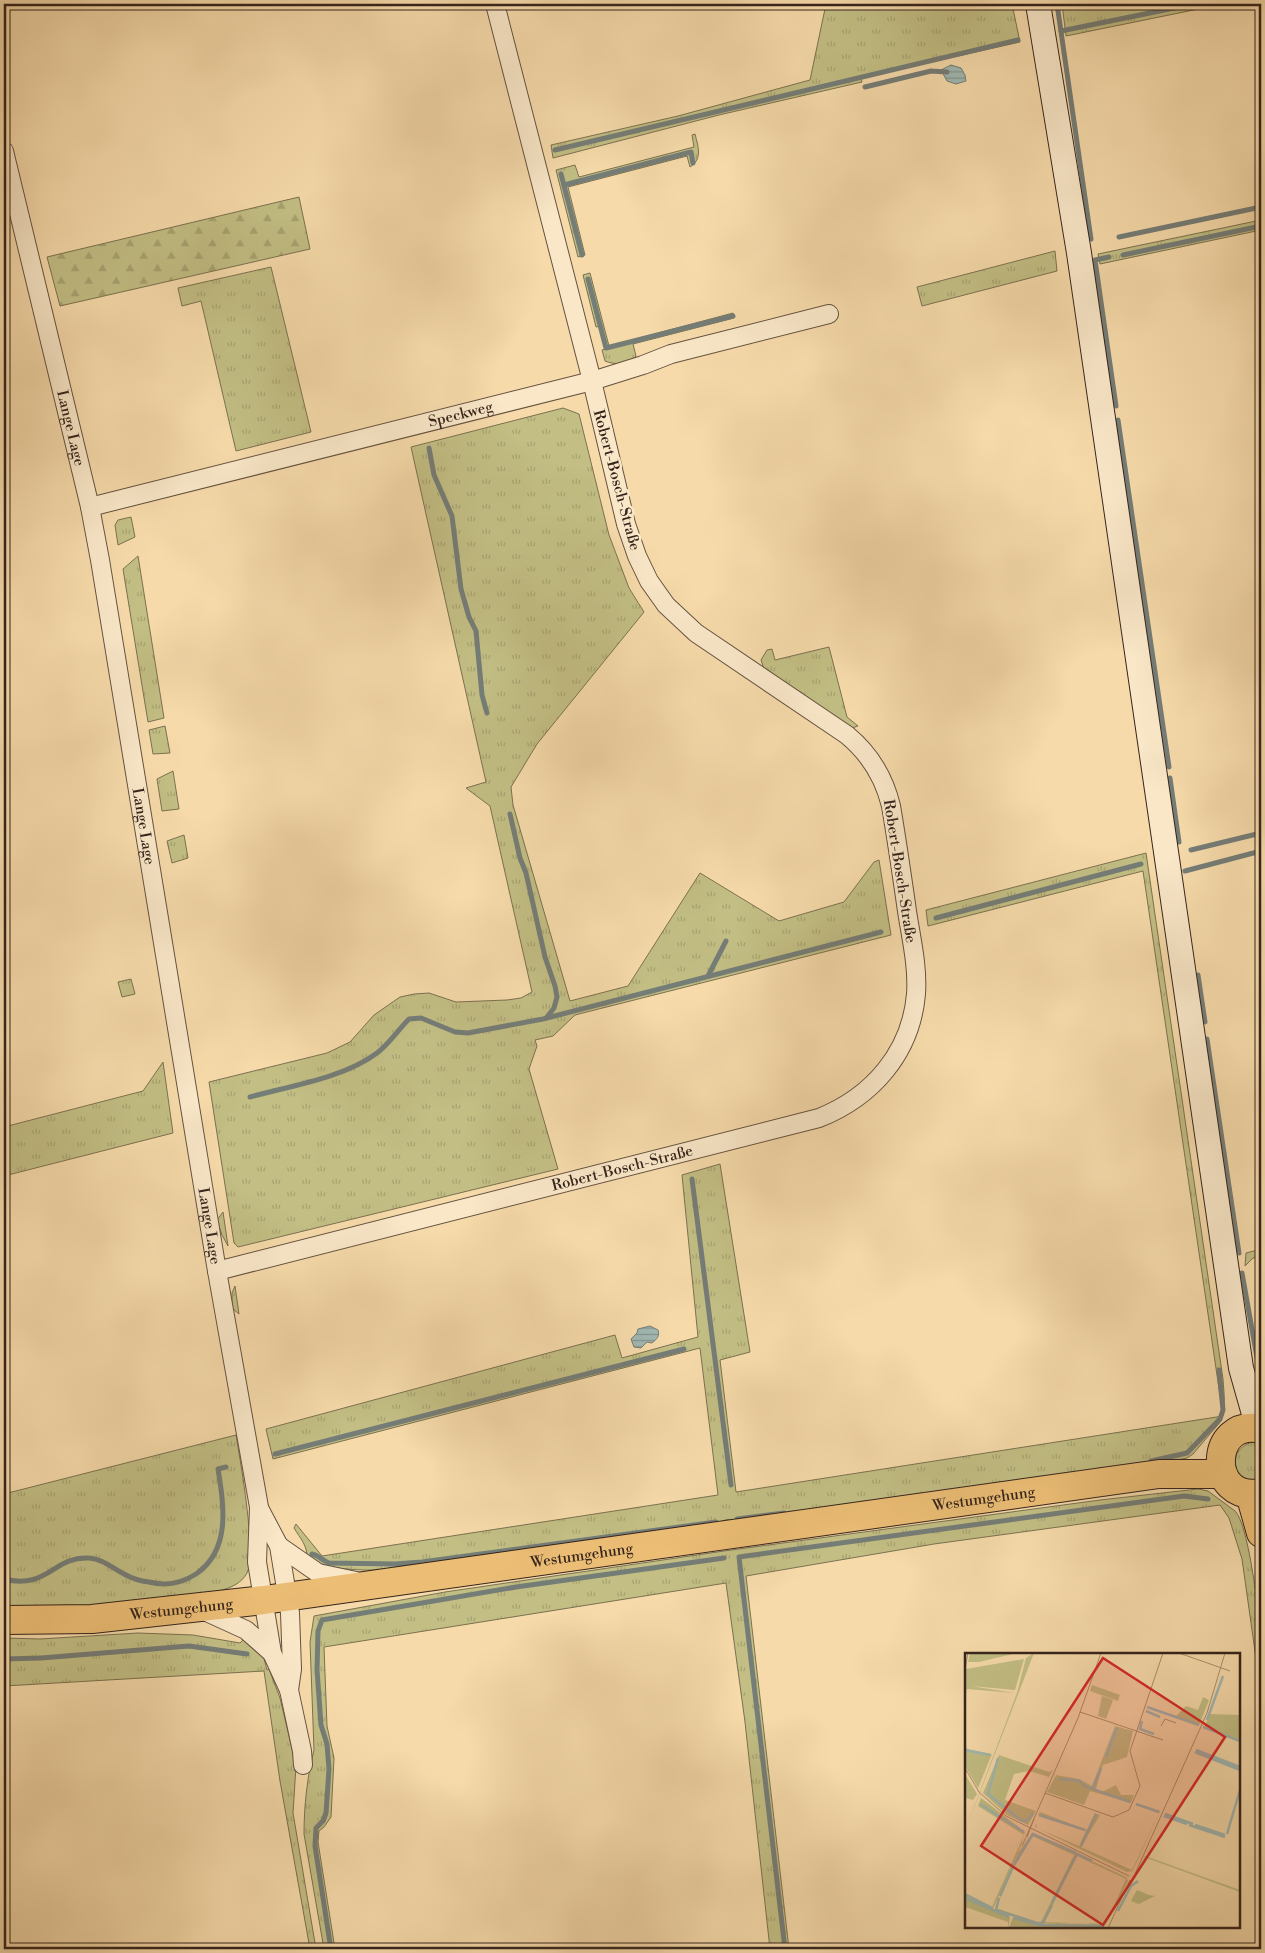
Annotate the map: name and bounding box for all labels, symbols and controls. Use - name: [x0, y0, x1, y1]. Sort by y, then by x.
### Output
- street label: Lange Lage: [52, 388, 89, 468]
- street label: Speckweg: [426, 397, 495, 432]
- street label: Robert-Bosch-Straße: [589, 408, 644, 553]
- street label: Lange Lage: [128, 787, 159, 866]
- street label: Robert-Bosch-Straße: [879, 798, 920, 944]
- street label: Robert-Bosch-Straße: [550, 1141, 695, 1196]
- street label: Lange Lage: [193, 1186, 225, 1266]
- street label: Westumgehung: [930, 1483, 1037, 1516]
- street label: Westumgehung: [528, 1539, 635, 1573]
- street label: Westumgehung: [128, 1594, 234, 1625]
- inset map: [965, 1653, 1240, 1928]

